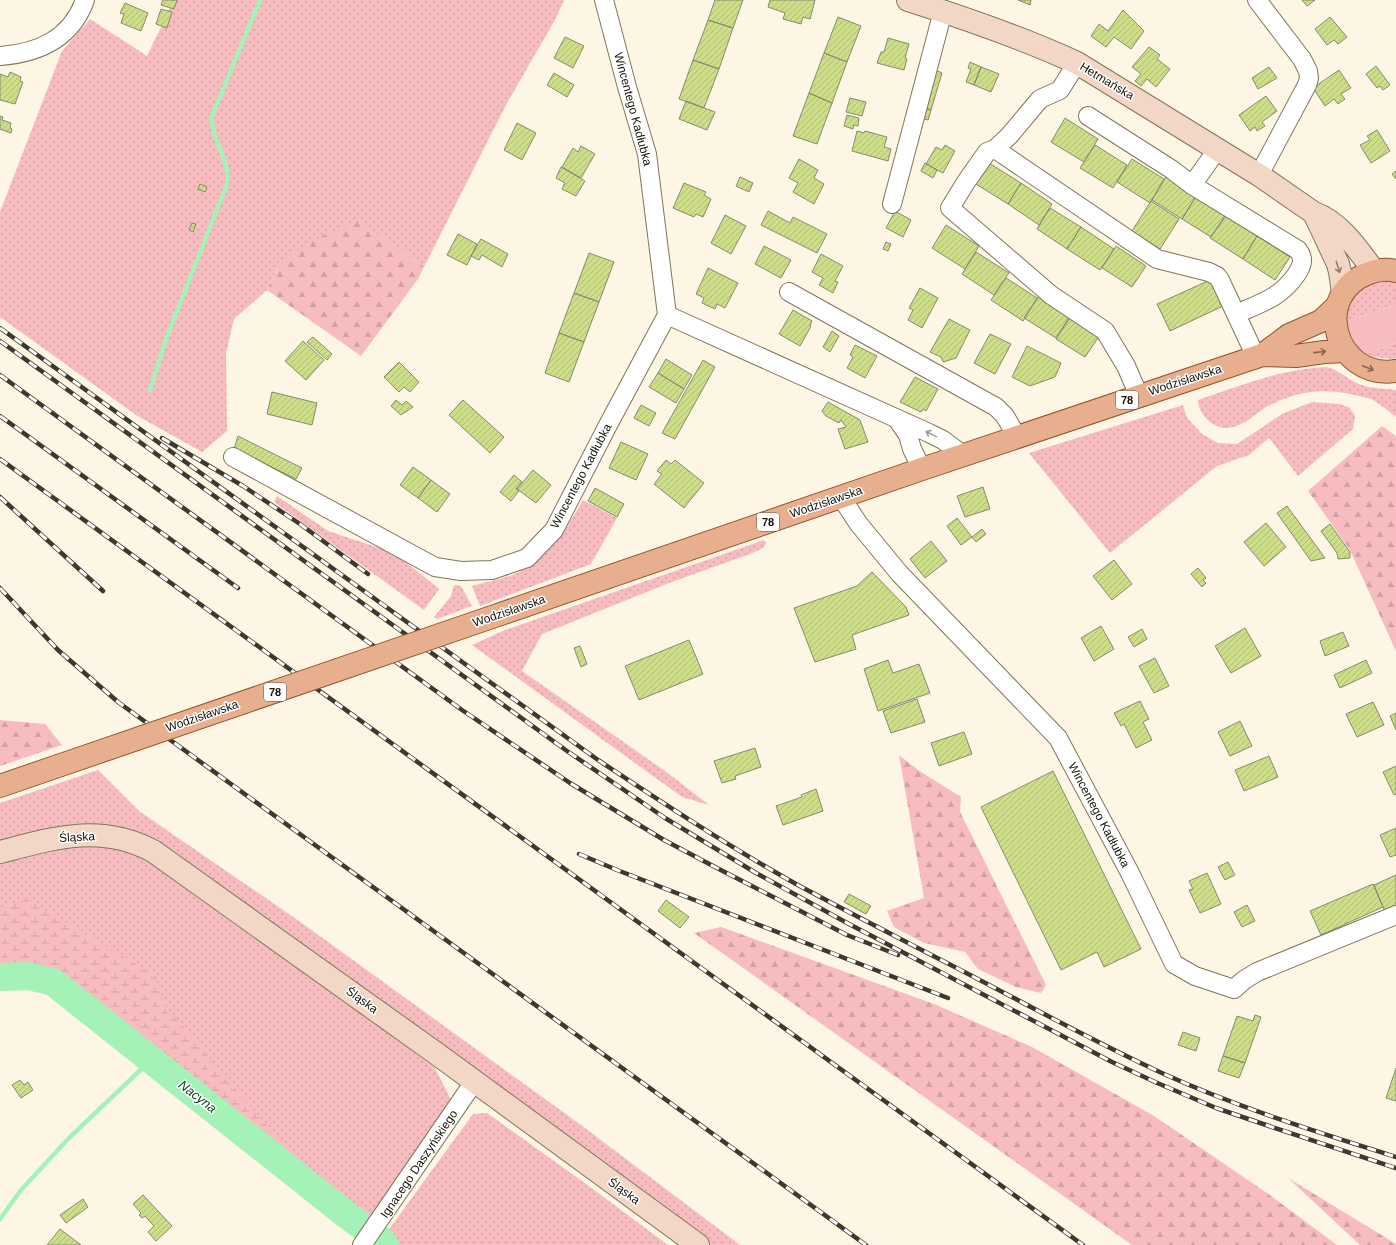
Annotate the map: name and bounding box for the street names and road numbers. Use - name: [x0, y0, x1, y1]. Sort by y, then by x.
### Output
- street label: Wincentego Kadłubka: [611, 51, 655, 168]
- street label: Hetmańska: [1077, 59, 1137, 103]
- street label: Wodzisławska: [1147, 362, 1224, 398]
- road number: 78: [1116, 391, 1138, 409]
- street label: Wincentego Kadłubka: [547, 421, 615, 531]
- street label: Wodzisławska: [788, 483, 864, 521]
- road number: 78: [757, 513, 779, 531]
- street label: Wodzisławska: [471, 592, 547, 630]
- road number: 78: [264, 683, 286, 701]
- street label: Wodzisławska: [164, 697, 240, 735]
- street label: Wincentego Kadłubka: [1065, 760, 1133, 870]
- street label: Śląska: [59, 828, 96, 845]
- street label: Śląska: [343, 983, 382, 1016]
- street label: Ignacego Daszyńskiego: [378, 1107, 461, 1221]
- street label: Śląska: [605, 1174, 644, 1207]

